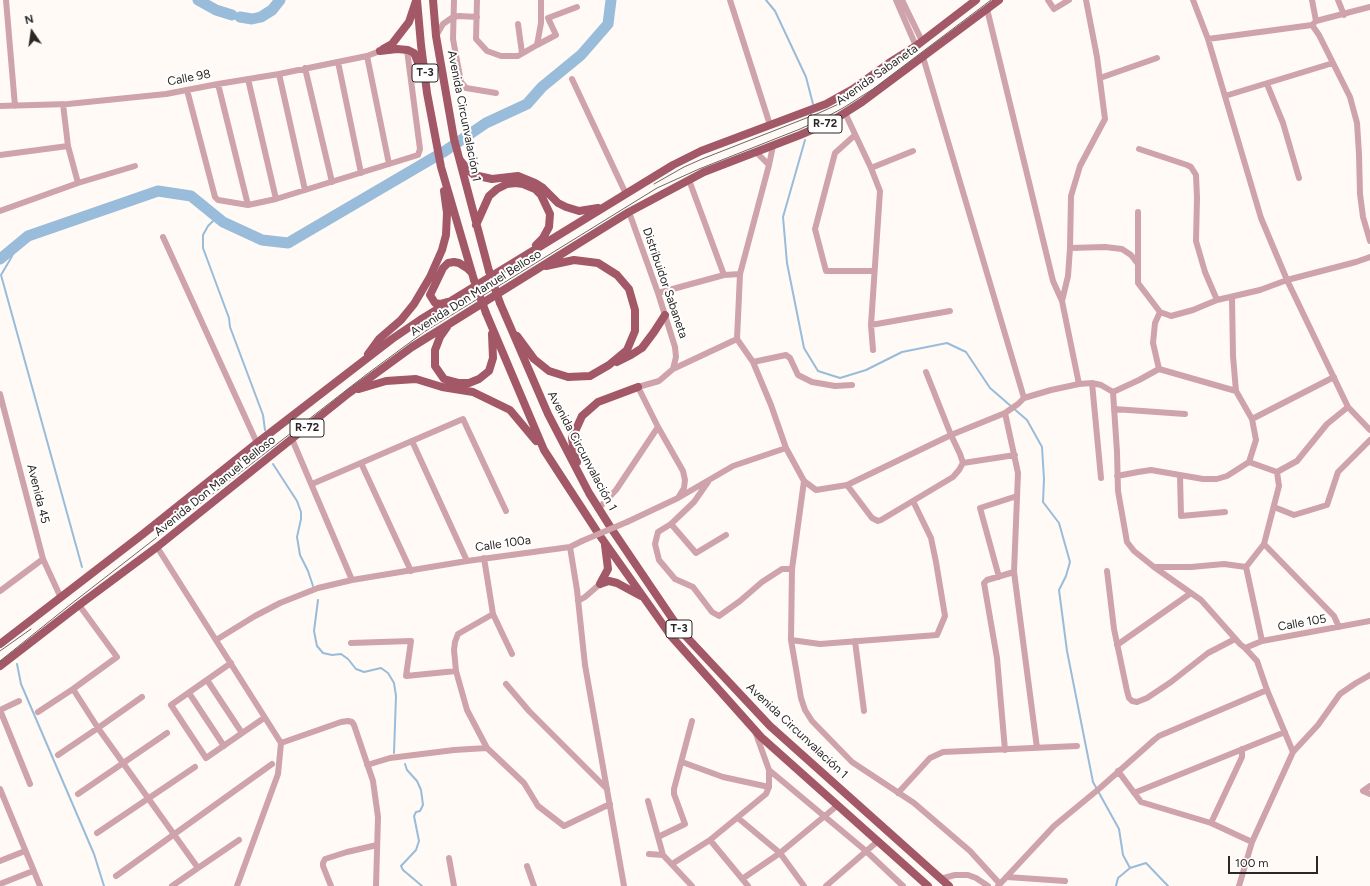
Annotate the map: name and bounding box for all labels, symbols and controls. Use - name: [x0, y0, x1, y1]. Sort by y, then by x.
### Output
- north arrow: [12, 12, 52, 52]
- text: N: [24, 13, 35, 27]
- street label: Avenida Sabaneta: [833, 41, 921, 109]
- street label: Avenida Circunvalación 1: [444, 49, 484, 183]
- road number: T-3: [412, 64, 438, 82]
- street label: Calle 98: [166, 67, 212, 89]
- road number: R-72: [808, 115, 842, 133]
- street label: Distribuidor Sabaneta: [639, 226, 691, 340]
- street label: Avenida Don Manuel Belloso: [408, 247, 544, 339]
- street label: Avenida Circunvalación 1: [544, 389, 620, 513]
- road number: R-72: [290, 419, 324, 437]
- street label: Avenida Don Manuel Belloso: [152, 433, 278, 539]
- street label: Avenida 45: [24, 463, 52, 525]
- street label: Calle 100a: [474, 533, 532, 555]
- street label: Calle 105: [1277, 612, 1327, 634]
- road number: T-3: [666, 620, 692, 638]
- street label: Avenida Circunvalación 1: [743, 680, 851, 782]
- scale bar: [1230, 848, 1320, 874]
- text: 100 m: [1235, 856, 1269, 870]

